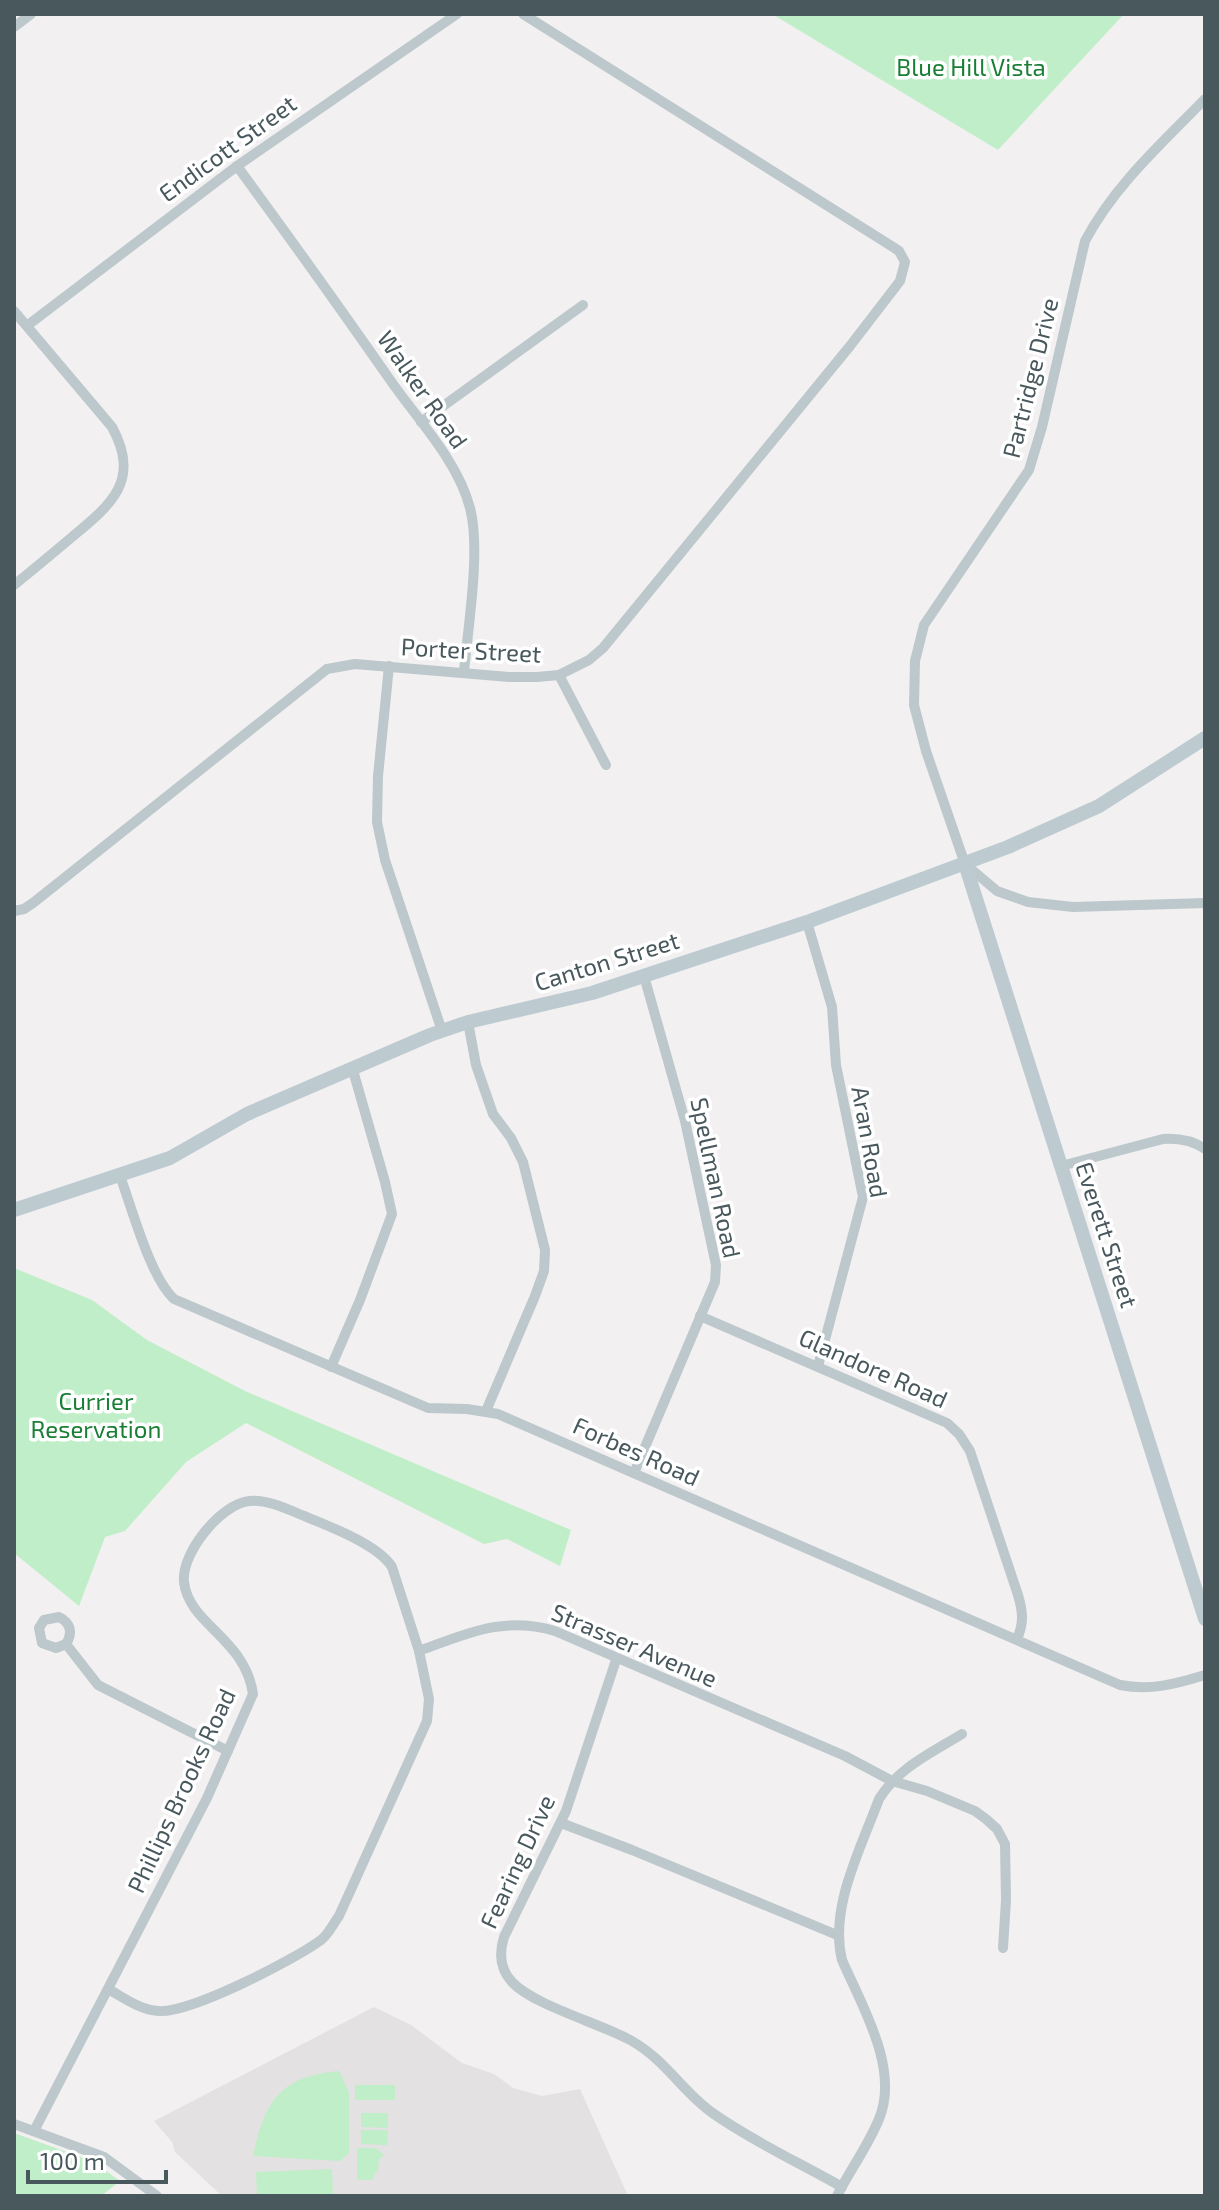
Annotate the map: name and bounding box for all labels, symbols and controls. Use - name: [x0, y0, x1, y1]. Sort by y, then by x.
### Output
- park label: Blue Hill Vista: [896, 52, 1046, 81]
- street label: Endicott Street: [153, 88, 301, 207]
- street label: Partridge Drive: [996, 295, 1063, 461]
- street label: Walker Road: [372, 325, 474, 454]
- street label: Porter Street: [400, 631, 542, 668]
- street label: Canton Street: [531, 925, 682, 996]
- street label: Aran Road: [846, 1084, 895, 1200]
- street label: Spellman Road: [685, 1095, 748, 1261]
- street label: Everett Street: [1070, 1158, 1145, 1311]
- street label: Glandore Road: [795, 1322, 952, 1413]
- park label: Currier Reservation: [31, 1386, 161, 1443]
- street label: Forbes Road: [569, 1410, 704, 1491]
- street label: Strasser Avenue: [548, 1597, 722, 1693]
- street label: Phillips Brooks Road: [121, 1684, 241, 1897]
- street label: Fearing Drive: [473, 1790, 560, 1933]
- scale bar: [28, 2134, 166, 2184]
- text: 100 m: [40, 2146, 105, 2175]

